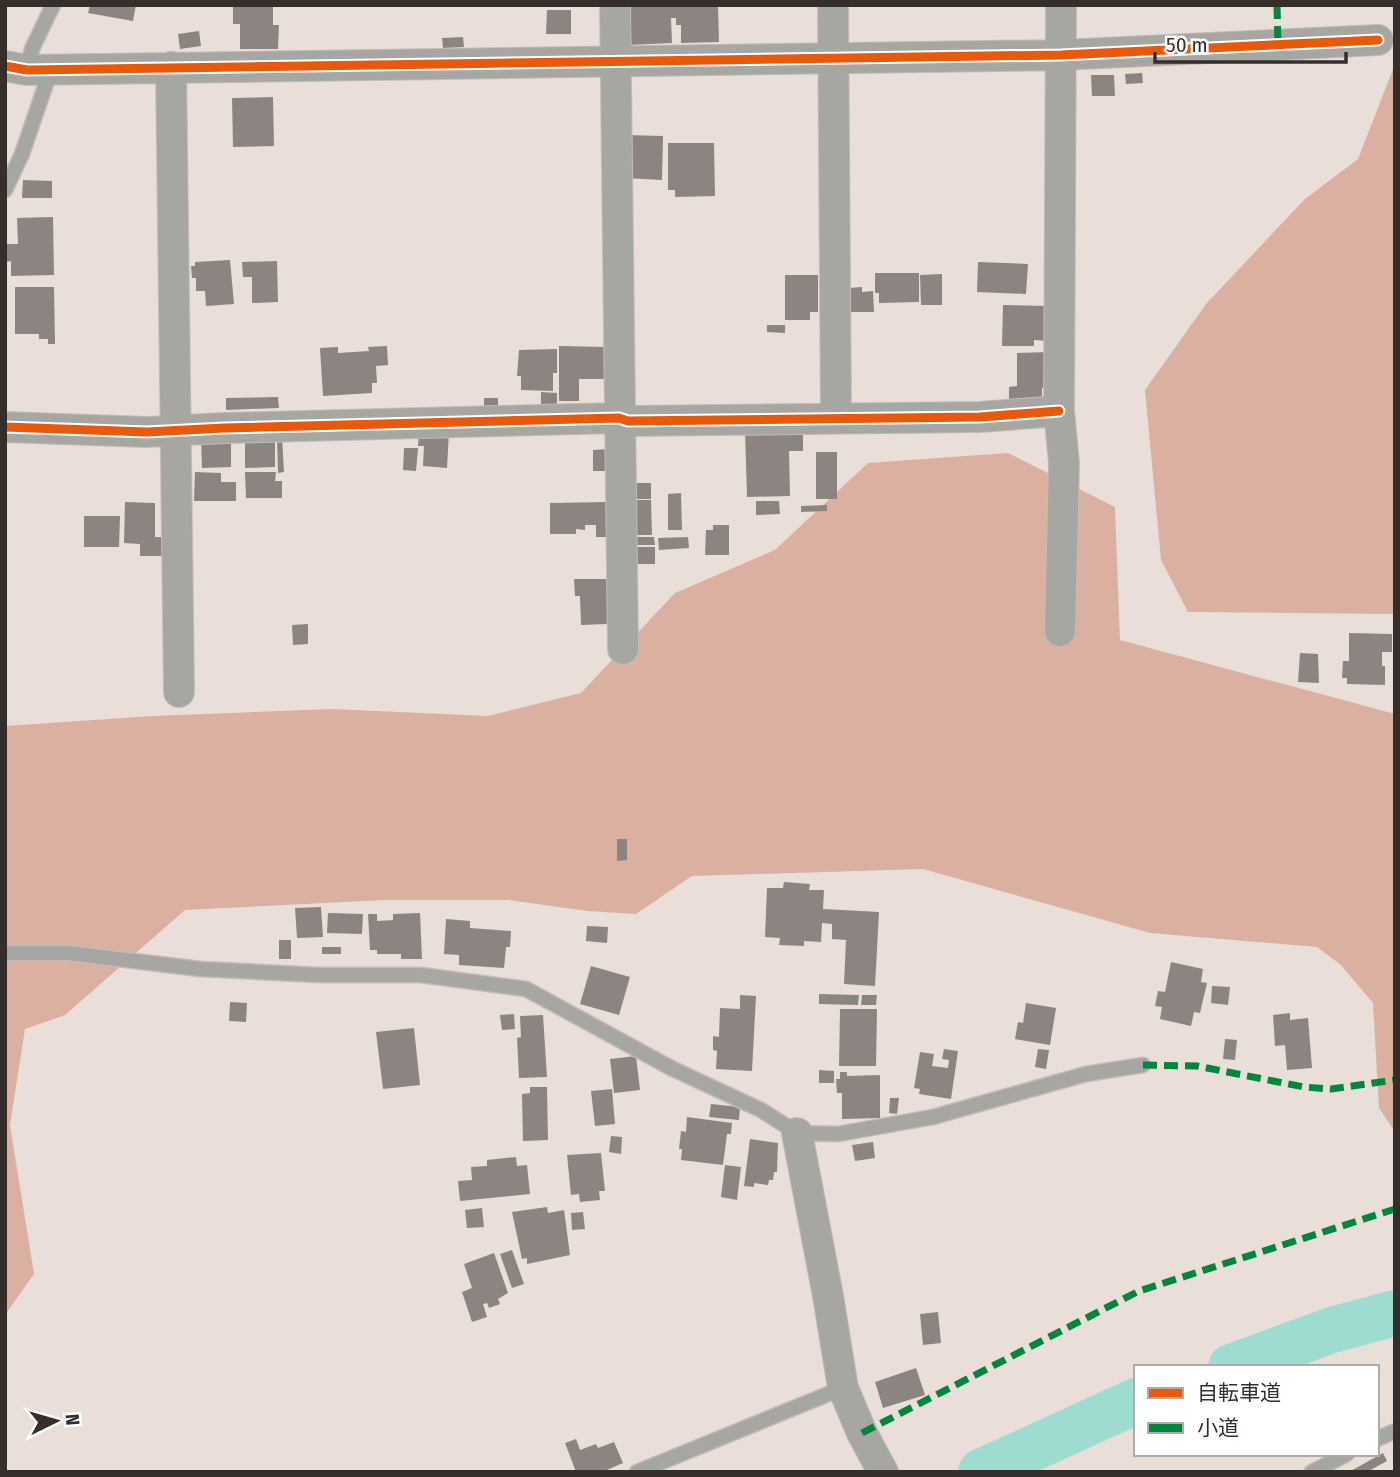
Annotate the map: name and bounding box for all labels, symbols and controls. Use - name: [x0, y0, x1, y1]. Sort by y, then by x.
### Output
- scale bar: [1155, 21, 1346, 65]
- text: 50 m: [1166, 32, 1208, 58]
- legend: [1134, 1365, 1379, 1456]
- text: 自転車道: [1197, 1380, 1281, 1406]
- north arrow: [21, 1386, 91, 1456]
- text: N: [60, 1413, 84, 1426]
- text: 小道: [1197, 1415, 1239, 1441]

